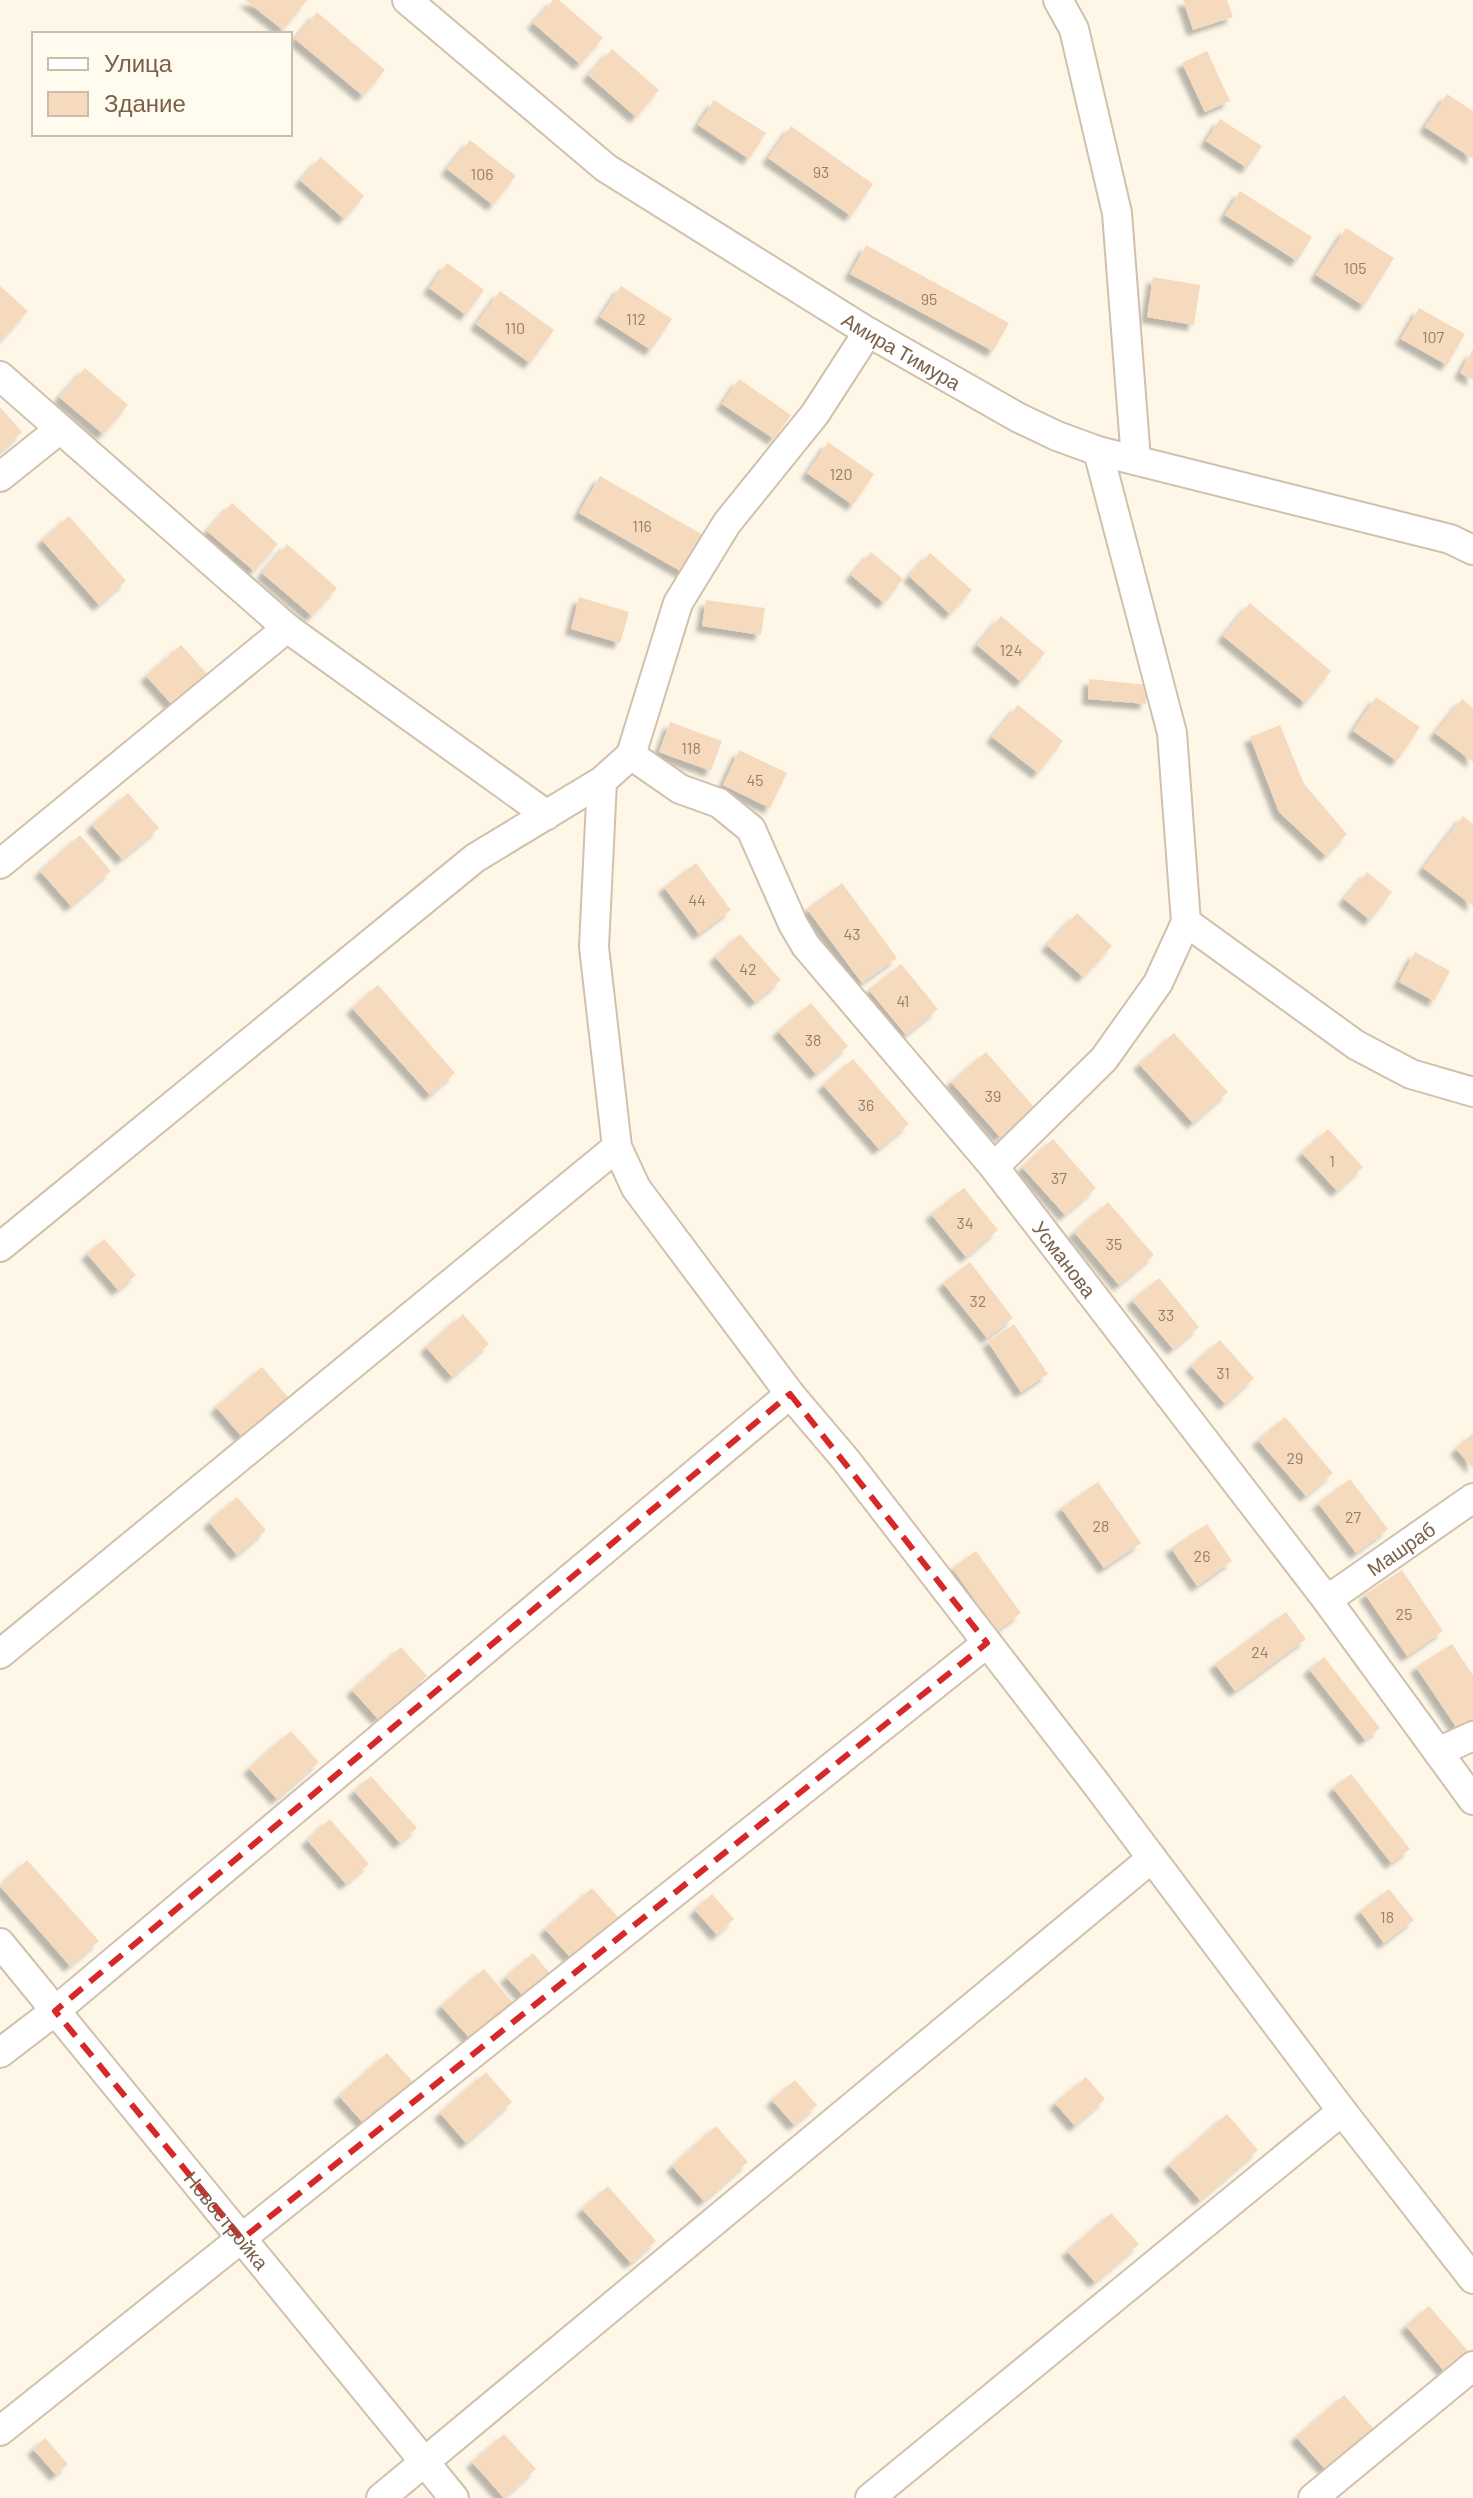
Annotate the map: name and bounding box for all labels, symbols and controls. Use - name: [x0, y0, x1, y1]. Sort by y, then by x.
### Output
- legend: [32, 32, 292, 136]
- text: Улица: [104, 48, 173, 77]
- text: Здание: [104, 88, 186, 117]
- house number: 93: [813, 162, 829, 181]
- house number: 106: [471, 164, 493, 183]
- house number: 105: [1344, 258, 1366, 277]
- house number: 95: [921, 289, 937, 308]
- street label: Амира Тимура: [838, 307, 966, 395]
- house number: 112: [626, 309, 646, 328]
- house number: 110: [505, 318, 525, 337]
- house number: 107: [1422, 327, 1445, 346]
- house number: 120: [829, 464, 853, 483]
- house number: 116: [632, 516, 652, 535]
- house number: 124: [1000, 640, 1023, 659]
- house number: 118: [681, 738, 701, 757]
- house number: 45: [746, 770, 764, 789]
- house number: 44: [688, 890, 706, 909]
- house number: 43: [843, 924, 861, 943]
- house number: 42: [739, 959, 757, 978]
- house number: 41: [897, 991, 909, 1010]
- house number: 38: [805, 1030, 821, 1049]
- house number: 39: [985, 1086, 1001, 1105]
- house number: 36: [858, 1095, 874, 1114]
- house number: 1: [1329, 1151, 1335, 1170]
- house number: 37: [1051, 1168, 1067, 1187]
- house number: 34: [956, 1213, 974, 1232]
- street label: Усманова: [1028, 1216, 1102, 1303]
- house number: 35: [1106, 1234, 1122, 1253]
- house number: 32: [970, 1291, 986, 1310]
- house number: 33: [1158, 1305, 1174, 1324]
- house number: 31: [1216, 1363, 1230, 1382]
- house number: 29: [1287, 1448, 1303, 1467]
- house number: 27: [1345, 1507, 1361, 1526]
- house number: 28: [1093, 1516, 1109, 1535]
- street label: Машраб: [1362, 1516, 1440, 1581]
- house number: 26: [1194, 1546, 1210, 1565]
- house number: 25: [1396, 1604, 1412, 1623]
- house number: 24: [1251, 1642, 1269, 1661]
- house number: 18: [1380, 1907, 1394, 1926]
- street label: Новостройка: [179, 2166, 275, 2275]

